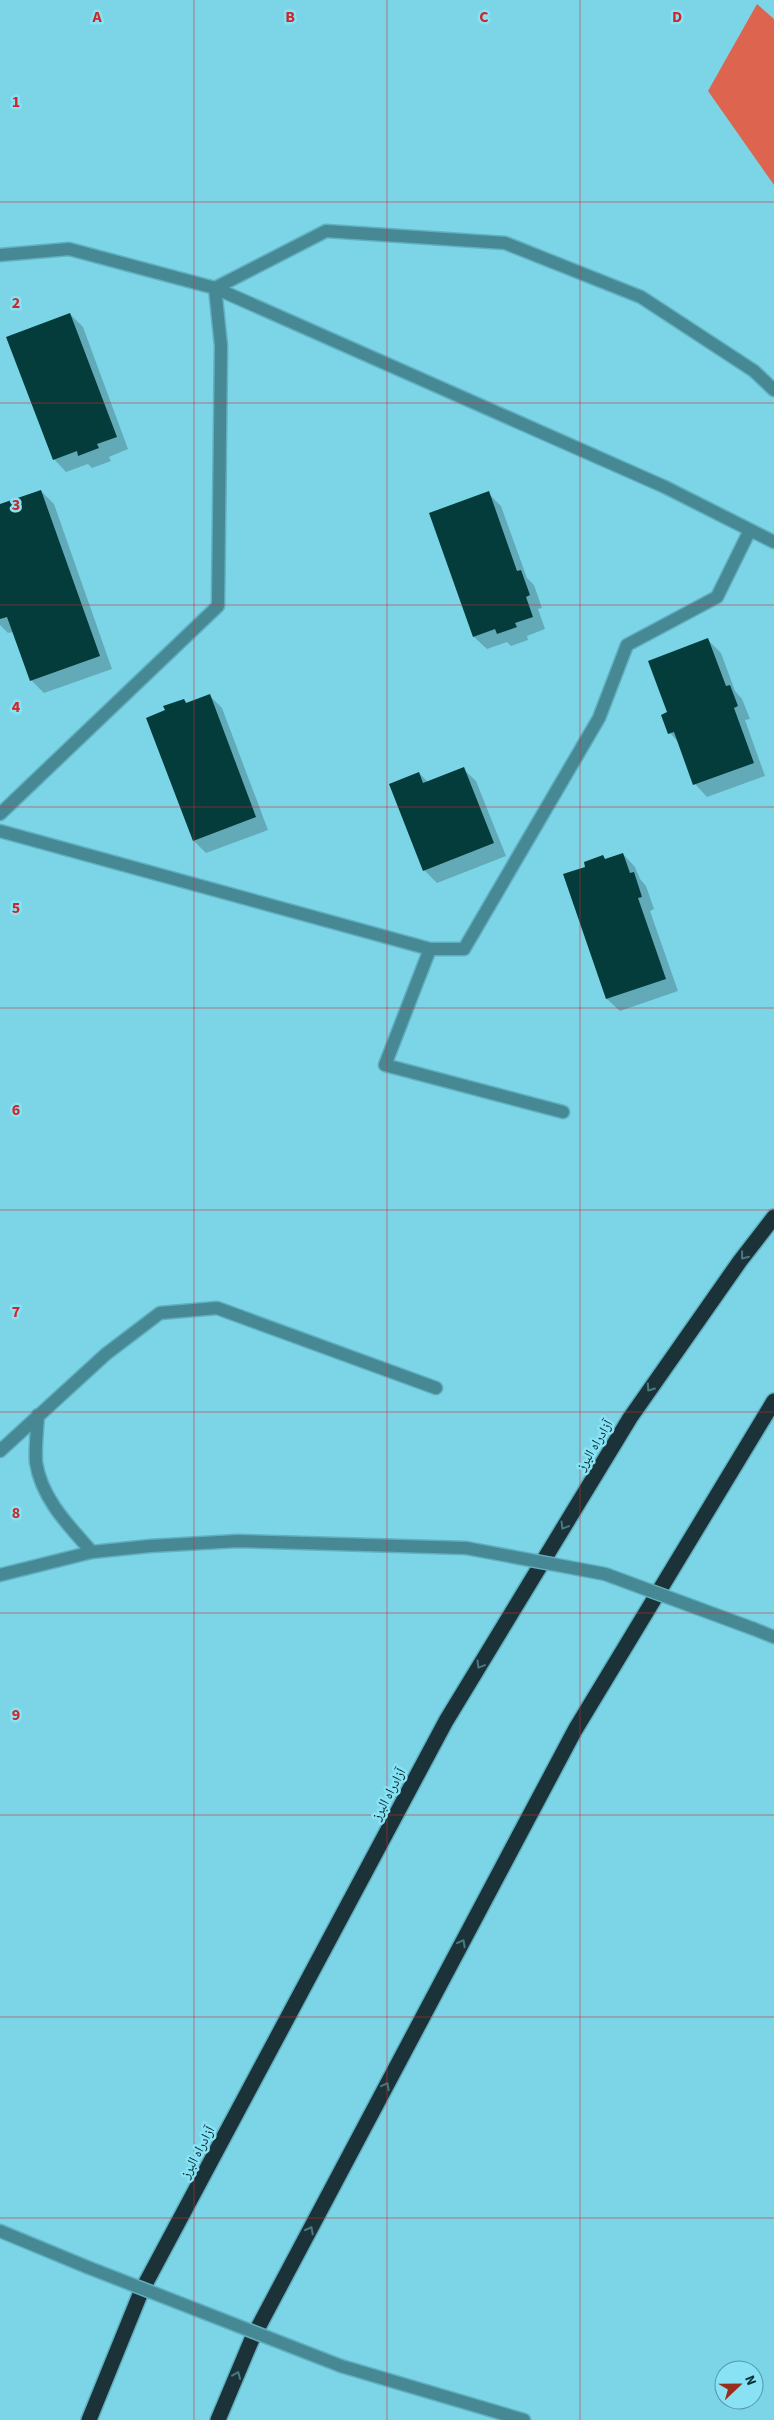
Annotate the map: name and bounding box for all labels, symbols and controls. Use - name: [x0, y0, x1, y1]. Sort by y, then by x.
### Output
- text: A: [91, 6, 102, 28]
- text: B: [285, 6, 295, 28]
- text: C: [479, 6, 489, 28]
- text: D: [672, 6, 682, 28]
- text: 1: [12, 91, 20, 113]
- text: 2: [12, 292, 20, 314]
- text: 3: [12, 494, 20, 516]
- text: 4: [12, 696, 21, 718]
- text: 5: [12, 897, 20, 919]
- text: 6: [12, 1099, 20, 1121]
- one-way arrow: [741, 1250, 750, 1259]
- text: 7: [12, 1301, 20, 1323]
- one-way arrow: [647, 1383, 656, 1392]
- street label: آزادراه البرز: [571, 1416, 618, 1476]
- text: 8: [12, 1502, 20, 1524]
- one-way arrow: [561, 1521, 571, 1530]
- one-way arrow: [476, 1660, 486, 1669]
- text: 9: [12, 1704, 20, 1726]
- street label: آزادراه البرز: [366, 1764, 411, 1825]
- one-way arrow: [456, 1939, 466, 1948]
- one-way arrow: [380, 2083, 390, 2092]
- street label: آزادراه البرز: [175, 2122, 220, 2183]
- one-way arrow: [304, 2226, 314, 2235]
- north arrow: [714, 2360, 764, 2410]
- one-way arrow: [231, 2371, 241, 2380]
- text: N: [739, 2372, 761, 2389]

